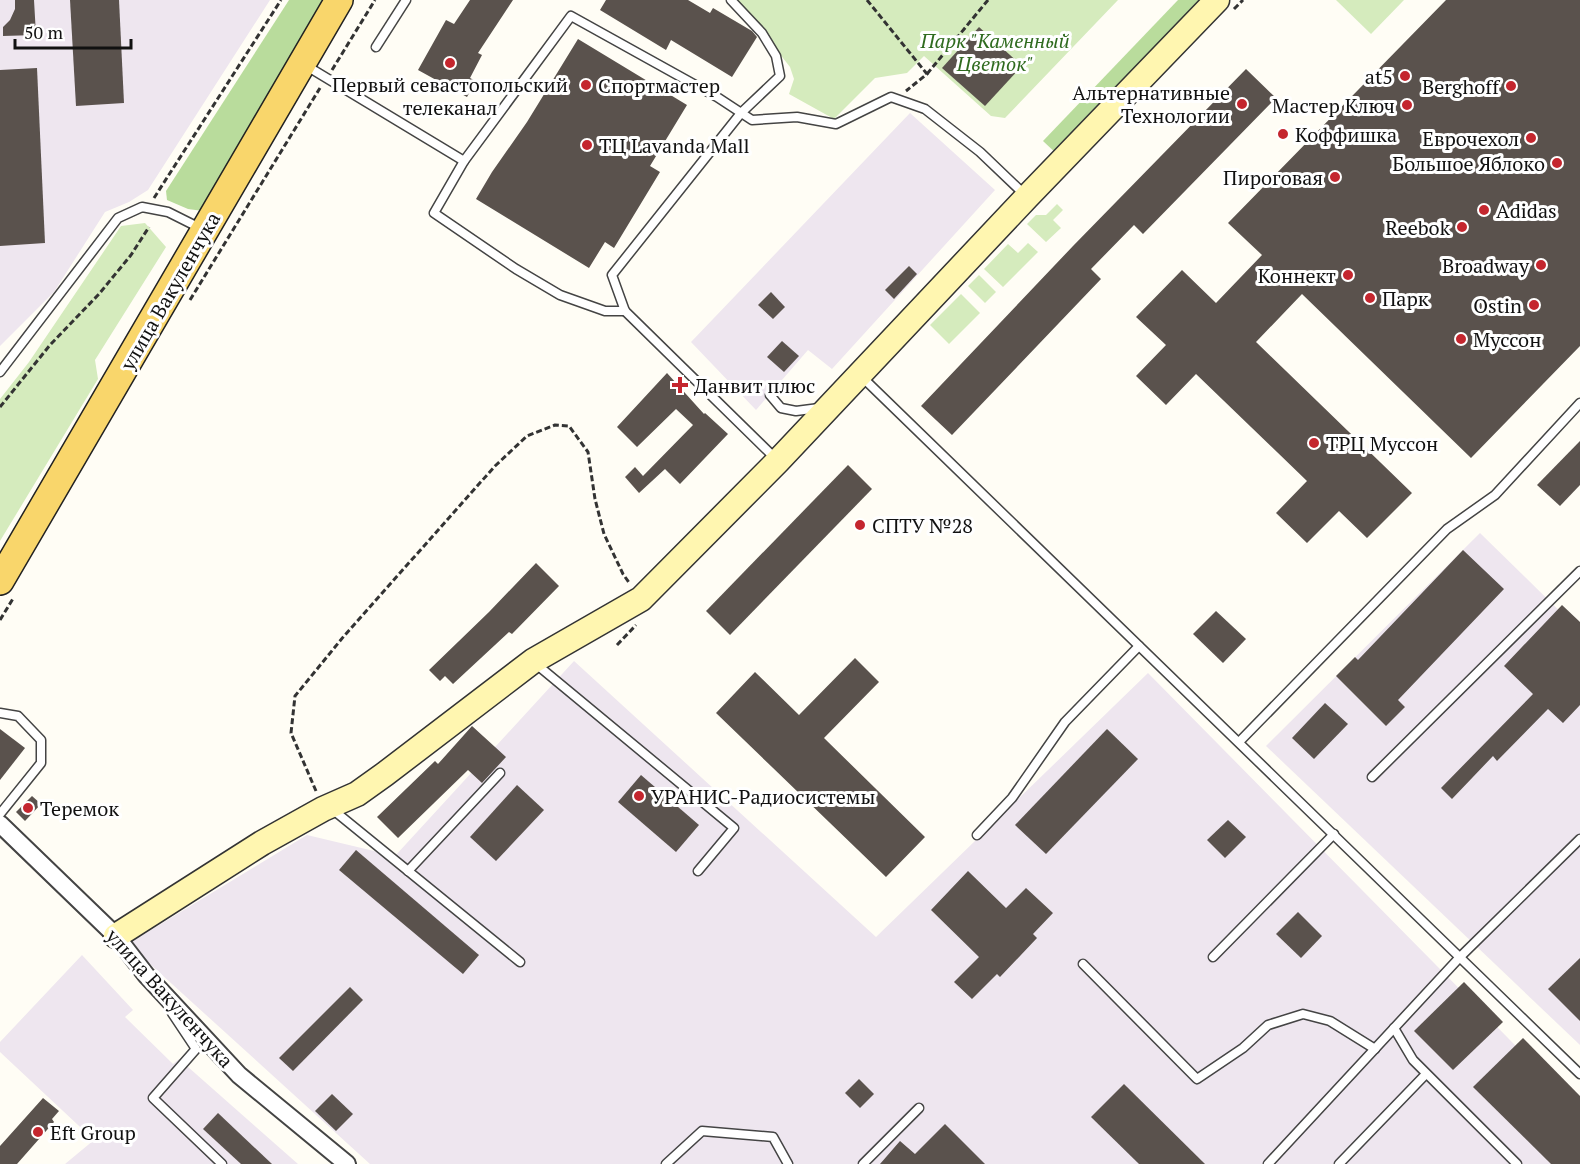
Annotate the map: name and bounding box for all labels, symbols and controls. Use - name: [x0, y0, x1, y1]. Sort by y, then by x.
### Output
- scale bar: [15, 12, 130, 50]
- text: 50 m: [24, 20, 64, 44]
- park label: Парк "Каменный Цветок": [919, 27, 1070, 77]
- marker: Первый севастопольский телеканал: [443, 56, 457, 70]
- place label: at5: [1365, 63, 1393, 90]
- marker: at5: [1398, 69, 1412, 83]
- place label: Первый севастопольский телеканал: [332, 71, 568, 121]
- place label: Спортмастер: [598, 72, 720, 99]
- place label: Berghoff: [1422, 73, 1500, 100]
- marker: Спортмастер: [579, 78, 593, 92]
- place label: Альтернативные Технологии: [1072, 79, 1230, 129]
- marker: Berghoff: [1504, 79, 1518, 93]
- place label: Мастер Ключ: [1272, 92, 1395, 119]
- marker: Альтернативные Технологии: [1235, 97, 1249, 111]
- marker: Мастер Ключ: [1400, 98, 1414, 112]
- place label: Коффишка: [1295, 121, 1397, 148]
- place label: Еврочехол: [1422, 125, 1519, 152]
- marker: Коффишка: [1276, 127, 1290, 141]
- marker: Еврочехол: [1524, 131, 1538, 145]
- place label: ТЦ Lavanda Mall: [599, 132, 750, 159]
- marker: ТЦ Lavanda Mall: [580, 138, 594, 152]
- place label: Большое Яблоко: [1392, 150, 1545, 177]
- marker: Большое Яблоко: [1550, 156, 1564, 170]
- place label: Пироговая: [1223, 164, 1323, 191]
- marker: Пироговая: [1328, 170, 1342, 184]
- place label: Adidas: [1496, 197, 1557, 224]
- marker: Adidas: [1477, 203, 1491, 217]
- street label: улица Вакуленчука: [113, 207, 226, 376]
- place label: Reebok: [1385, 214, 1451, 241]
- marker: Reebok: [1455, 220, 1469, 234]
- place label: Broadway: [1442, 252, 1530, 279]
- marker: Broadway: [1534, 258, 1548, 272]
- place label: Коннект: [1258, 262, 1336, 289]
- marker: Коннект: [1341, 268, 1355, 282]
- place label: Парк: [1382, 285, 1429, 312]
- marker: Парк: [1363, 291, 1377, 305]
- place label: Ostin: [1473, 292, 1522, 319]
- marker: Ostin: [1527, 298, 1541, 312]
- place label: Муссон: [1473, 326, 1541, 353]
- marker: Муссон: [1454, 332, 1468, 346]
- place label: Данвит плюс: [694, 372, 815, 399]
- marker: Данвит плюс: [671, 376, 689, 394]
- place label: ТРЦ Муссон: [1326, 430, 1438, 457]
- marker: ТРЦ Муссон: [1307, 436, 1321, 450]
- place label: СПТУ №28: [872, 512, 973, 539]
- marker: СПТУ №28: [853, 518, 867, 532]
- place label: УРАНИС-Радиосистемы: [651, 783, 876, 810]
- marker: УРАНИС-Радиосистемы: [632, 789, 646, 803]
- place label: Теремок: [40, 795, 119, 822]
- marker: Теремок: [21, 801, 35, 815]
- street label: улица Вакуленчука: [100, 922, 240, 1073]
- place label: Eft Group: [50, 1119, 136, 1146]
- marker: Eft Group: [31, 1125, 45, 1139]

